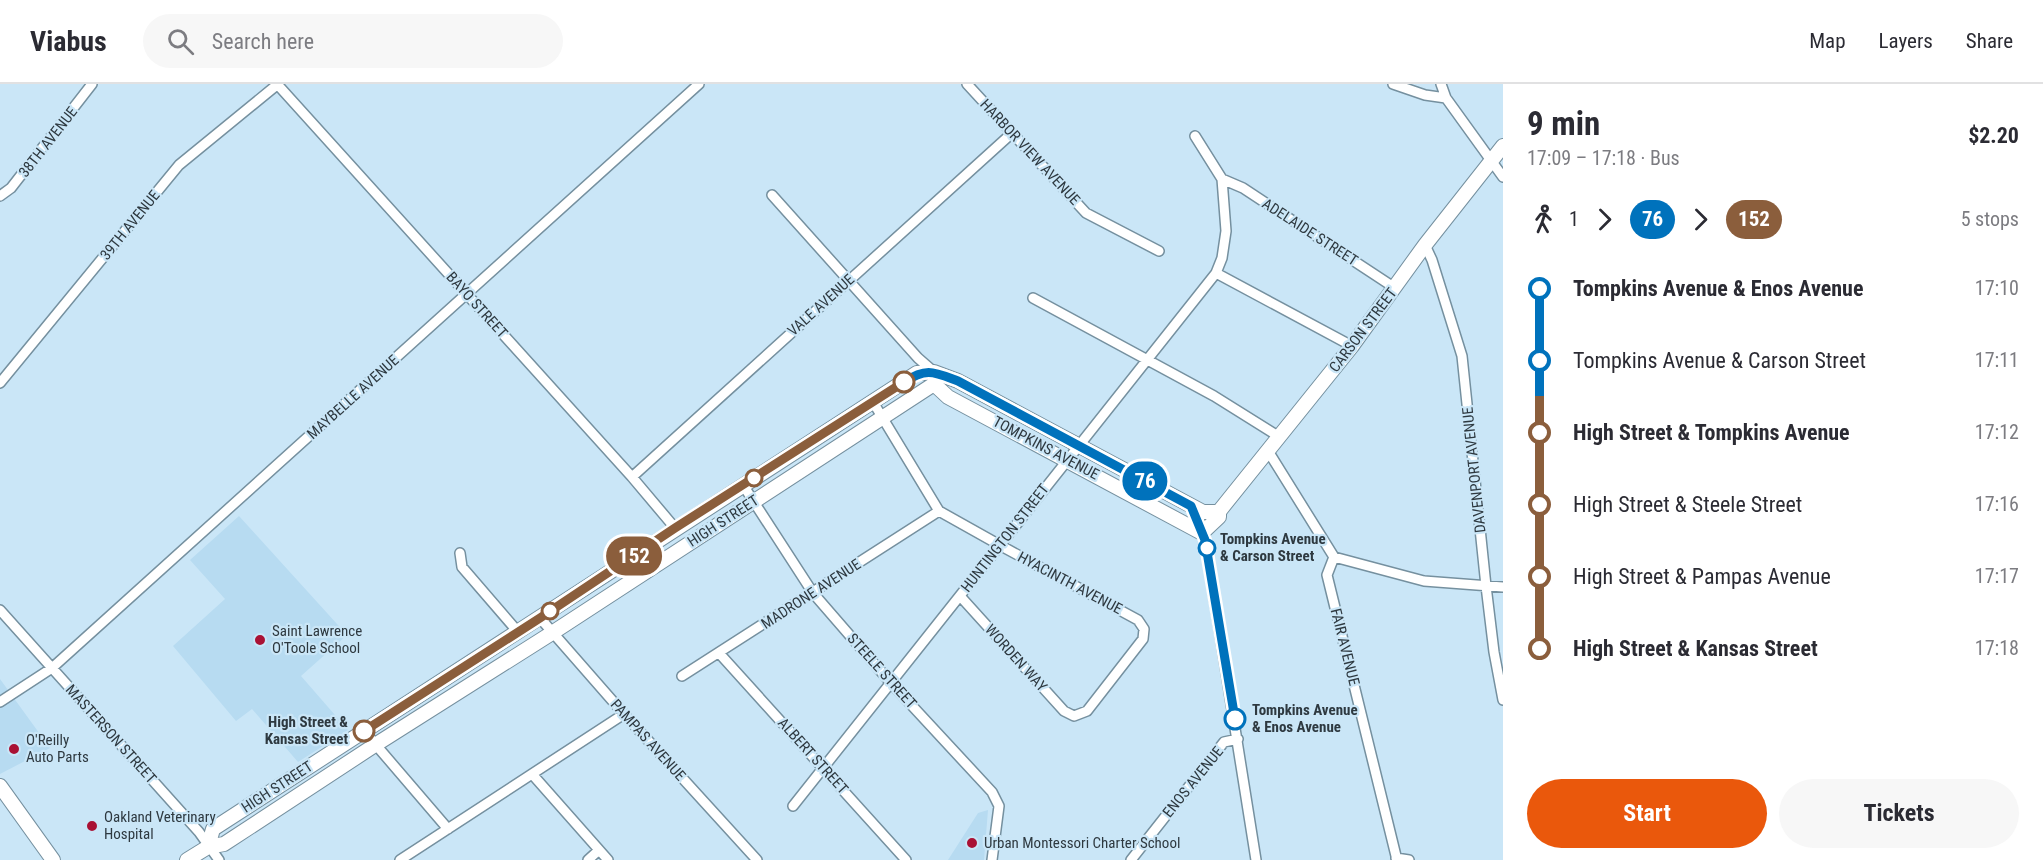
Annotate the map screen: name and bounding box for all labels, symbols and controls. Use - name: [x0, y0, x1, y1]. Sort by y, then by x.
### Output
- search box: [143, 14, 563, 68]
- text: Viabus: [30, 25, 107, 58]
- icon: search: [164, 25, 197, 58]
- text: Search here: [212, 29, 314, 54]
- text: Map: [1809, 29, 1846, 53]
- text: Layers: [1879, 29, 1933, 53]
- text: Share: [1966, 29, 2013, 53]
- street label: HARBOR VIEW AVENUE: [976, 95, 1084, 209]
- street label: 38TH AVENUE: [15, 103, 81, 181]
- text: 9 min: [1527, 104, 1600, 143]
- text: $2.20: [1968, 123, 2019, 148]
- text: 17:09 – 17:18 · Bus: [1527, 146, 1680, 170]
- street label: 39TH AVENUE: [96, 187, 164, 263]
- street label: ADELAIDE STREET: [1259, 194, 1361, 270]
- icon: walk: [1527, 203, 1560, 236]
- icon: forward: [1588, 203, 1621, 236]
- icon: forward: [1684, 203, 1717, 236]
- text: 1: [1569, 207, 1579, 231]
- text: 76: [1642, 207, 1663, 231]
- text: 152: [1738, 207, 1770, 231]
- text: 5 stops: [1961, 207, 2019, 231]
- street label: BAYO STREET: [443, 268, 511, 342]
- street label: VALE AVENUE: [784, 270, 858, 340]
- text: Tompkins Avenue & Enos Avenue: [1573, 276, 1863, 301]
- text: 17:10: [1975, 276, 2019, 300]
- street label: CARSON STREET: [1325, 284, 1401, 376]
- text: Tompkins Avenue & Carson Street: [1573, 348, 1866, 373]
- text: 17:11: [1975, 348, 2019, 372]
- street label: MAYBELLE AVENUE: [303, 351, 403, 443]
- unlabelled marker: [893, 371, 915, 393]
- street label: DAVENPORT AVENUE: [1458, 406, 1490, 534]
- street label: TOMPKINS AVENUE: [990, 412, 1102, 484]
- text: High Street & Tompkins Avenue: [1573, 420, 1850, 445]
- text: 17:12: [1975, 420, 2019, 444]
- line badge: 76: [1118, 462, 1172, 500]
- unlabelled marker: [745, 469, 763, 487]
- text: 76: [1134, 469, 1156, 493]
- street label: HUNTINGTON STREET: [957, 480, 1053, 596]
- street label: HIGH STREET: [684, 491, 762, 551]
- text: High Street & Steele Street: [1573, 492, 1802, 517]
- text: 17:16: [1975, 492, 2019, 516]
- place label: Tompkins Avenue & Carson Street: [1220, 530, 1326, 565]
- line badge: 152: [600, 536, 668, 576]
- marker: Tompkins Avenue & Carson Street: [1198, 539, 1216, 557]
- text: 152: [618, 544, 650, 568]
- street label: HYACINTH AVENUE: [1015, 548, 1125, 618]
- street label: MADRONE AVENUE: [758, 555, 864, 633]
- text: High Street & Pampas Avenue: [1573, 564, 1831, 589]
- text: 17:17: [1975, 564, 2019, 588]
- unlabelled marker: [541, 602, 559, 620]
- street label: FAIR AVENUE: [1327, 607, 1363, 687]
- street label: WORDEN WAY: [981, 621, 1051, 695]
- place label: Saint Lawrence O'Toole School: [272, 622, 362, 657]
- street label: STEELE STREET: [844, 630, 921, 712]
- marker: Saint Lawrence O'Toole School: [253, 633, 267, 647]
- text: High Street & Kansas Street: [1573, 636, 1818, 661]
- text: 17:18: [1975, 636, 2019, 660]
- street label: MASTERSON STREET: [62, 681, 160, 787]
- street label: PAMPAS AVENUE: [607, 696, 689, 784]
- place label: Tompkins Avenue & Enos Avenue: [1252, 701, 1358, 736]
- marker: Tompkins Avenue & Enos Avenue: [1224, 708, 1246, 730]
- place label: High Street & Kansas Street: [265, 713, 348, 748]
- street label: ALBERT STREET: [774, 714, 852, 798]
- marker: High Street & Kansas Street: [353, 720, 375, 742]
- place label: O'Reilly Auto Parts: [26, 731, 89, 766]
- marker: O'Reilly Auto Parts: [7, 742, 21, 756]
- street label: ENOS AVENUE: [1159, 743, 1227, 821]
- street label: HIGH STREET: [238, 757, 316, 817]
- button: Start: [1527, 779, 1767, 848]
- button: Tickets: [1779, 779, 2019, 848]
- place label: Oakland Veterinary Hospital: [104, 808, 216, 843]
- marker: Oakland Veterinary Hospital: [85, 819, 99, 833]
- place label: Urban Montessori Charter School: [984, 834, 1180, 852]
- marker: Urban Montessori Charter School: [965, 836, 979, 850]

